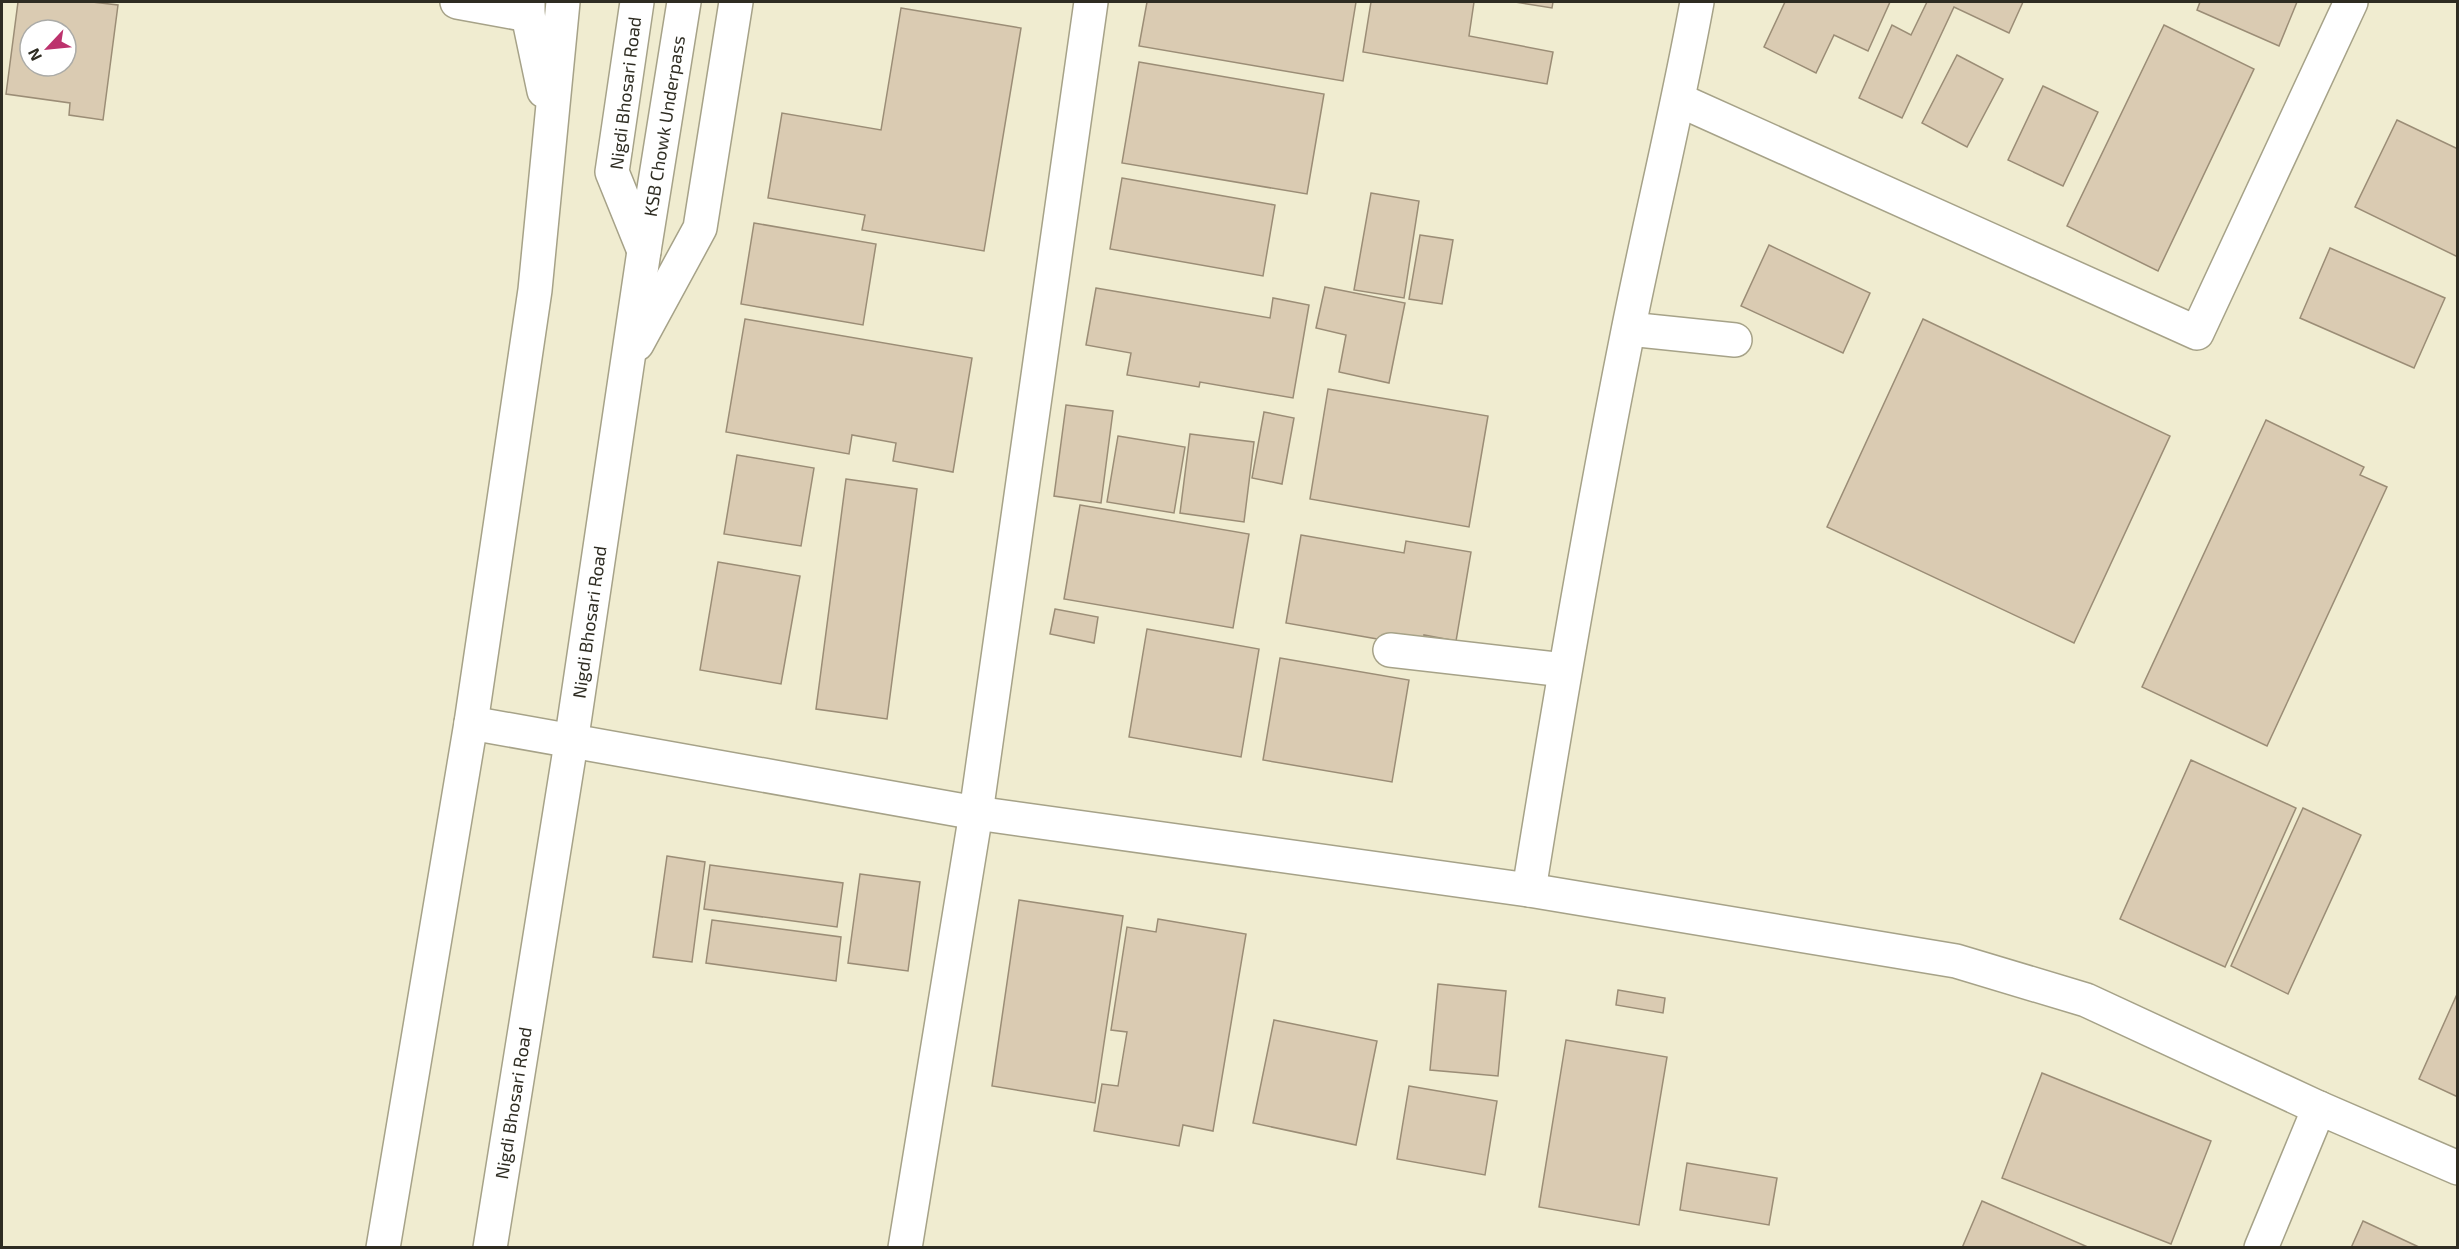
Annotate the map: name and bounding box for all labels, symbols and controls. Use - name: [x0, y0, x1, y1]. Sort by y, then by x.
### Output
- street label: Nigdi Bhosari Road: [605, 15, 645, 171]
- north arrow: [18, 18, 78, 78]
- street label: KSB Chowk Underpass: [639, 34, 689, 218]
- text: N: [23, 45, 45, 64]
- street label: Nigdi Bhosari Road: [567, 544, 611, 700]
- street label: Nigdi Bhosari Road: [490, 1025, 536, 1181]

